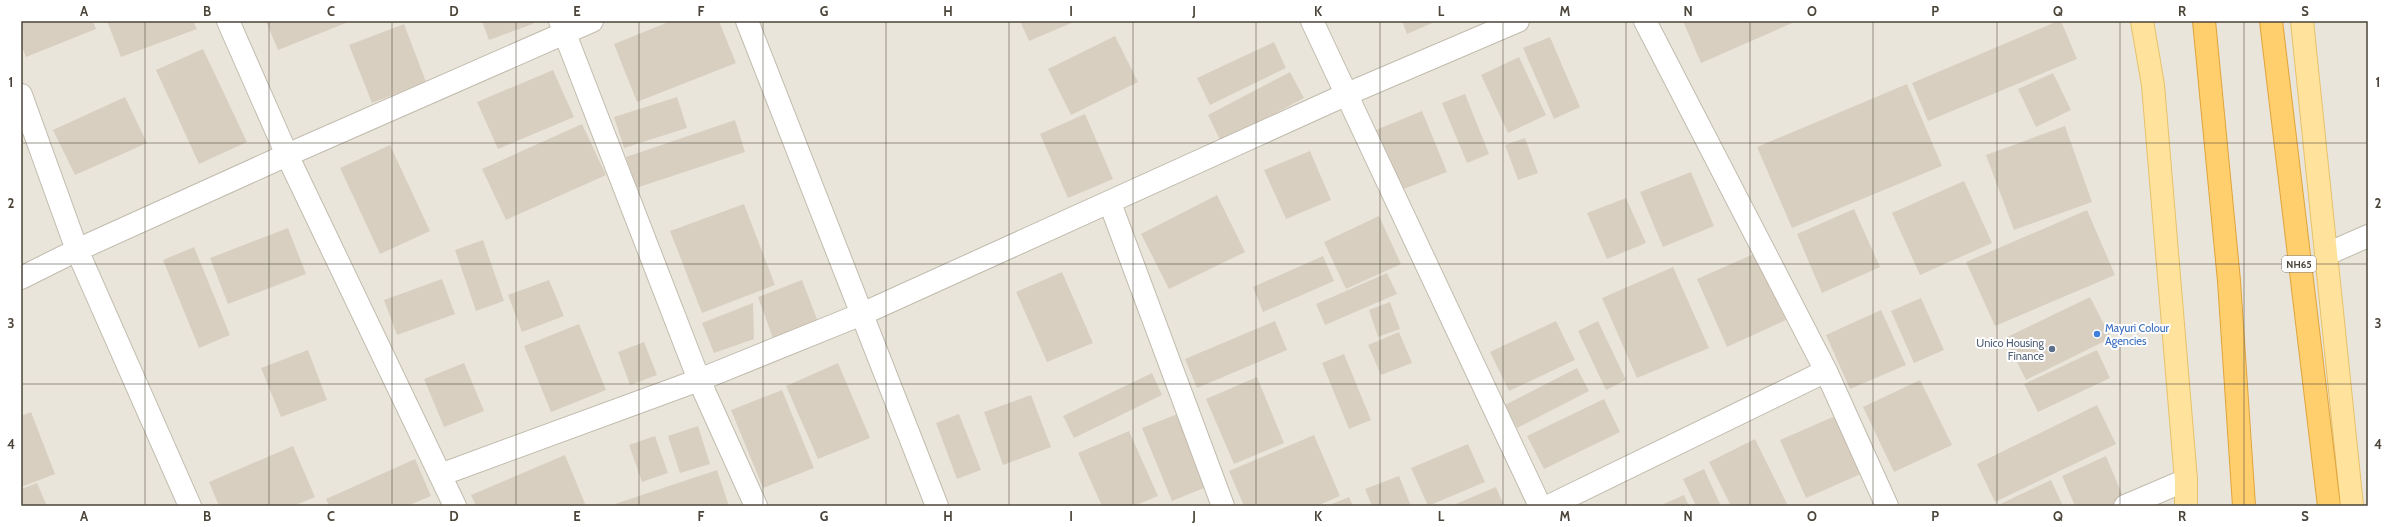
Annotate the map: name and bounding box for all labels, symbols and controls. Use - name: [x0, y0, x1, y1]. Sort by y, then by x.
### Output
- text: A: [80, 3, 89, 19]
- text: B: [203, 3, 211, 19]
- text: C: [327, 3, 335, 19]
- text: D: [449, 3, 459, 19]
- text: E: [573, 3, 581, 19]
- text: F: [698, 3, 705, 19]
- text: G: [820, 3, 829, 19]
- text: H: [943, 3, 953, 19]
- text: I: [1069, 3, 1073, 19]
- text: J: [1191, 3, 1196, 19]
- text: K: [1314, 3, 1323, 19]
- text: L: [1438, 3, 1445, 19]
- text: M: [1560, 3, 1571, 19]
- text: N: [1683, 3, 1693, 19]
- text: O: [1807, 3, 1817, 19]
- text: P: [1931, 3, 1939, 19]
- text: Q: [2053, 3, 2063, 19]
- text: R: [2178, 3, 2186, 19]
- text: S: [2301, 3, 2309, 19]
- text: 1: [9, 74, 13, 90]
- text: 1: [2376, 74, 2380, 90]
- text: 2: [8, 195, 15, 211]
- text: 2: [2375, 195, 2382, 211]
- road number: NH65: [2282, 256, 2316, 272]
- text: 3: [7, 315, 15, 331]
- text: 3: [2374, 315, 2382, 331]
- place label: Mayuri Colour Agencies: [2105, 321, 2170, 348]
- marker: Mayuri Colour Agencies: [2092, 329, 2102, 339]
- place label: Unico Housing Finance: [1976, 336, 2045, 363]
- marker: Unico Housing Finance: [2047, 344, 2057, 354]
- text: 4: [7, 436, 15, 452]
- text: 4: [2374, 436, 2382, 452]
- text: A: [80, 508, 89, 524]
- text: B: [203, 508, 211, 524]
- text: C: [327, 508, 335, 524]
- text: D: [449, 508, 459, 524]
- text: E: [573, 508, 581, 524]
- text: F: [698, 508, 705, 524]
- text: G: [820, 508, 829, 524]
- text: H: [943, 508, 953, 524]
- text: I: [1069, 508, 1073, 524]
- text: J: [1191, 508, 1196, 524]
- text: K: [1314, 508, 1323, 524]
- text: L: [1438, 508, 1445, 524]
- text: M: [1560, 508, 1571, 524]
- text: N: [1683, 508, 1693, 524]
- text: O: [1807, 508, 1817, 524]
- text: P: [1931, 508, 1939, 524]
- text: Q: [2053, 508, 2063, 524]
- text: R: [2178, 508, 2186, 524]
- text: S: [2301, 508, 2309, 524]

